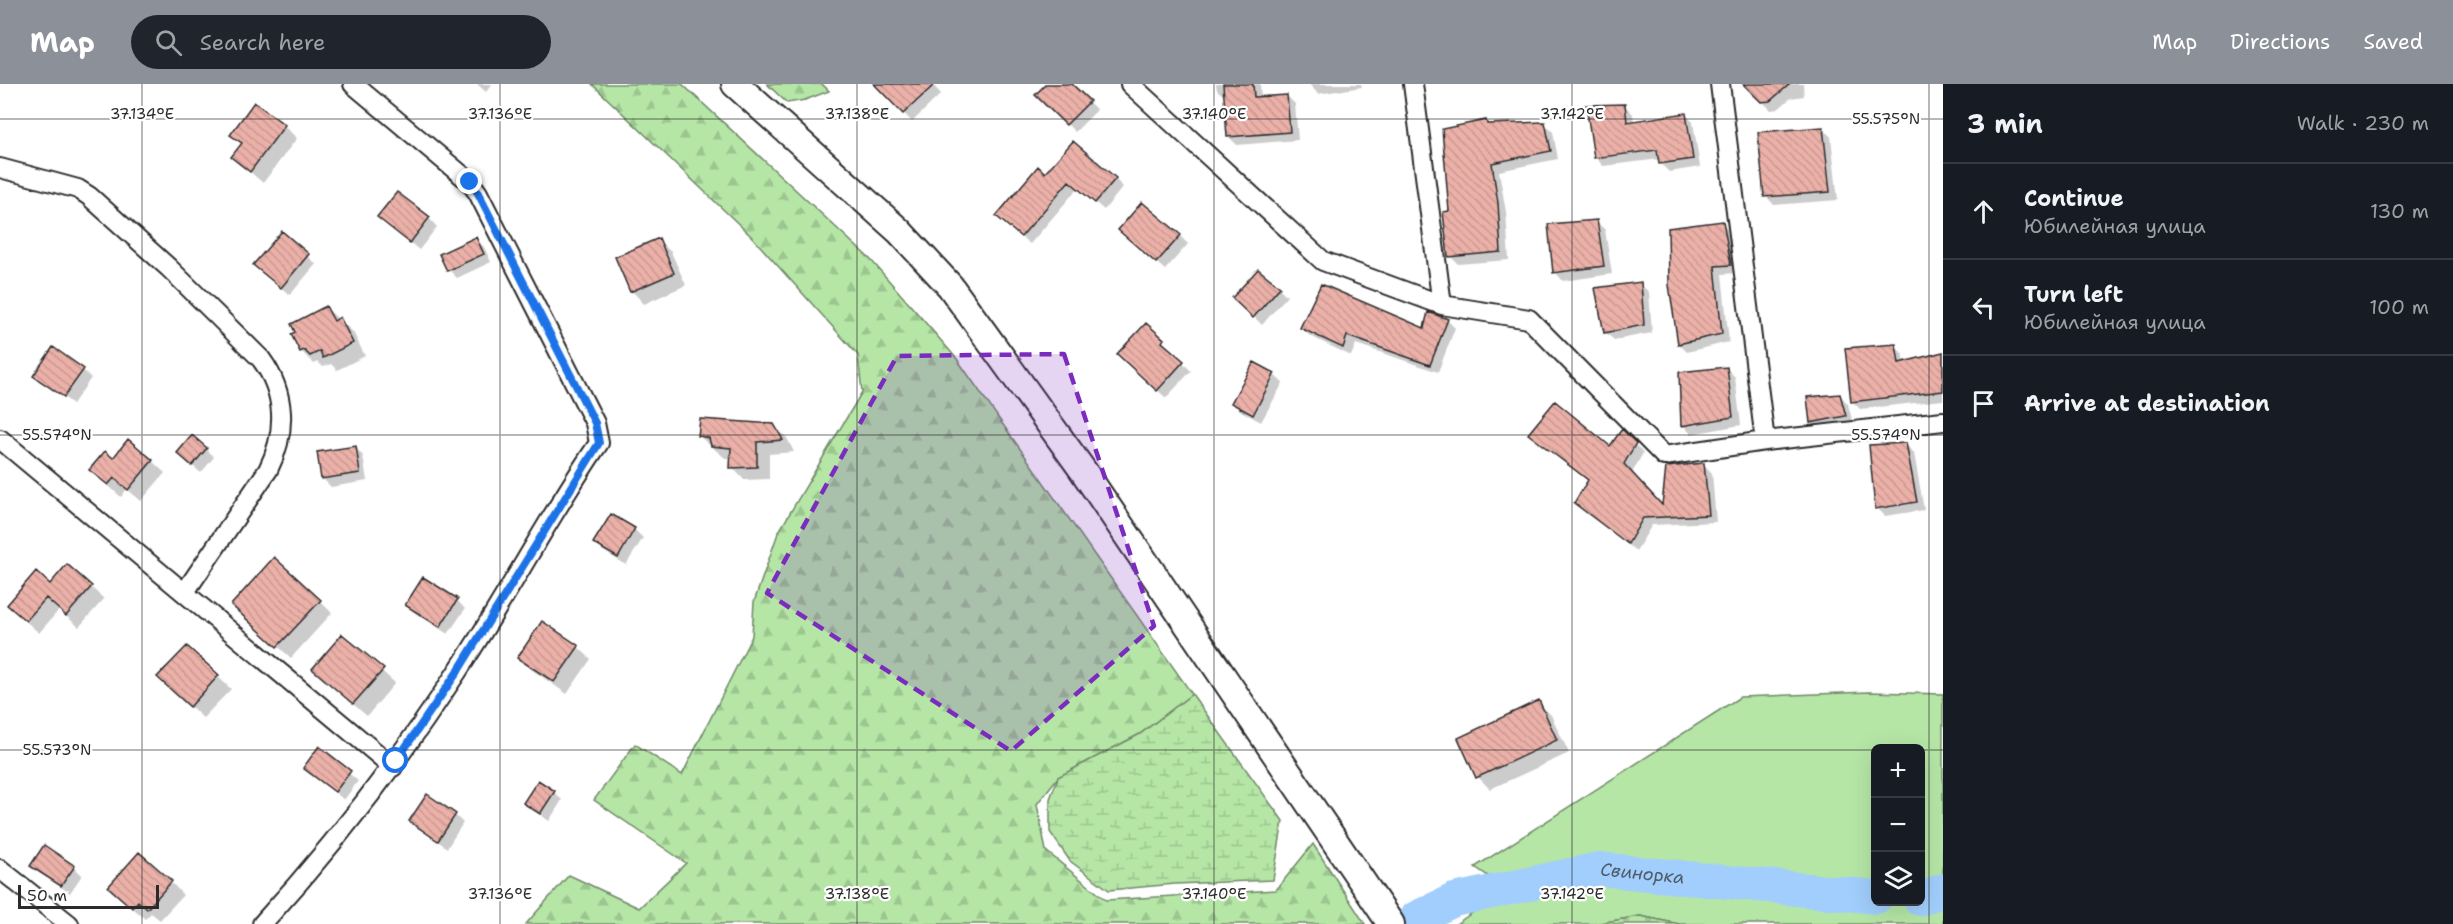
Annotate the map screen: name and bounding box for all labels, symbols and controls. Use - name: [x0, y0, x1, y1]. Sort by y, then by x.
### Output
- search box: [131, 15, 551, 69]
- text: Map: [30, 23, 95, 61]
- icon: search: [152, 26, 185, 59]
- text: Search here: [200, 28, 325, 57]
- text: Map: [2152, 28, 2197, 56]
- text: Directions: [2230, 28, 2330, 56]
- text: Saved: [2363, 28, 2423, 56]
- text: 37.134°E: [110, 104, 174, 124]
- text: 37.136°E: [468, 104, 532, 124]
- text: 37.138°E: [825, 104, 889, 124]
- text: 37.140°E: [1182, 104, 1246, 124]
- text: 37.142°E: [1540, 104, 1604, 124]
- text: 3 min: [1967, 106, 2043, 141]
- text: 55.575°N: [1852, 109, 1920, 129]
- text: Walk · 230 m: [2297, 110, 2429, 136]
- route end: [456, 168, 482, 194]
- text: Continue: [2024, 184, 2124, 213]
- icon: ahead: [1967, 195, 2000, 228]
- text: 130 m: [2370, 198, 2429, 224]
- text: Юбилейная улица: [2024, 213, 2206, 239]
- text: Turn left: [2024, 280, 2123, 309]
- icon: left: [1967, 291, 2000, 324]
- text: 100 m: [2369, 294, 2429, 320]
- text: Юбилейная улица: [2024, 309, 2206, 335]
- icon: arrive: [1967, 387, 2000, 420]
- text: Arrive at destination: [2024, 389, 2270, 418]
- text: 55.574°N: [22, 425, 92, 445]
- text: 55.574°N: [1851, 425, 1921, 445]
- text: 55.573°N: [23, 740, 91, 760]
- map controls: [1871, 744, 1925, 906]
- button: +: [1871, 744, 1925, 798]
- route start: [382, 747, 408, 773]
- button: −: [1871, 798, 1925, 852]
- button: layers: [1871, 852, 1925, 906]
- water label: Свинорка: [1599, 857, 1686, 890]
- scale bar: [18, 882, 159, 910]
- text: 37.136°E: [468, 884, 532, 904]
- text: 37.138°E: [825, 884, 889, 904]
- text: 37.140°E: [1182, 884, 1246, 904]
- text: 37.142°E: [1540, 884, 1604, 904]
- text: 50 m: [27, 885, 67, 906]

